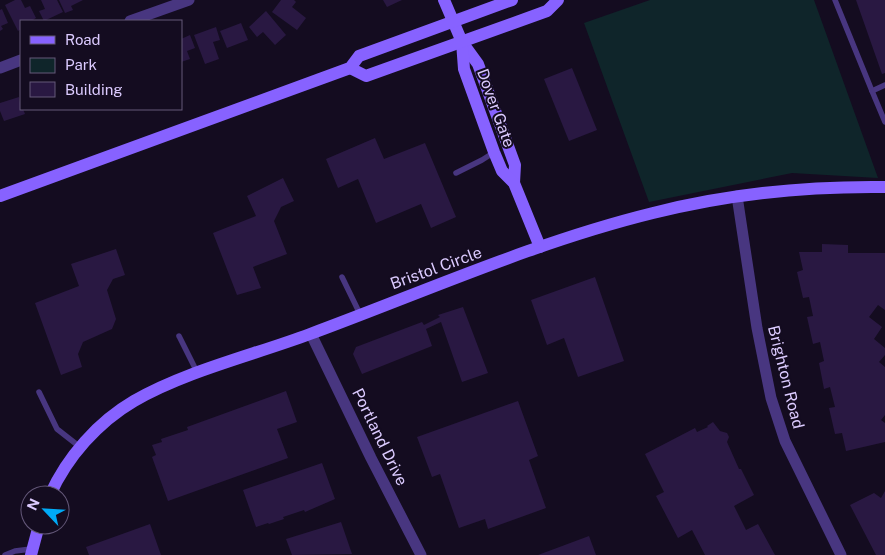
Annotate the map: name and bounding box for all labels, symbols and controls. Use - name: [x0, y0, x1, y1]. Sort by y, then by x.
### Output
- legend: [20, 20, 182, 110]
- text: Road: [65, 31, 101, 48]
- text: Park: [65, 56, 97, 73]
- street label: Dover Gate: [473, 66, 519, 150]
- text: Building: [65, 81, 123, 98]
- street label: Bristol Circle: [388, 243, 484, 293]
- street label: Brighton Road: [764, 323, 808, 431]
- street label: Portland Drive: [348, 385, 412, 489]
- north arrow: [20, 485, 70, 535]
- text: N: [24, 496, 43, 513]

